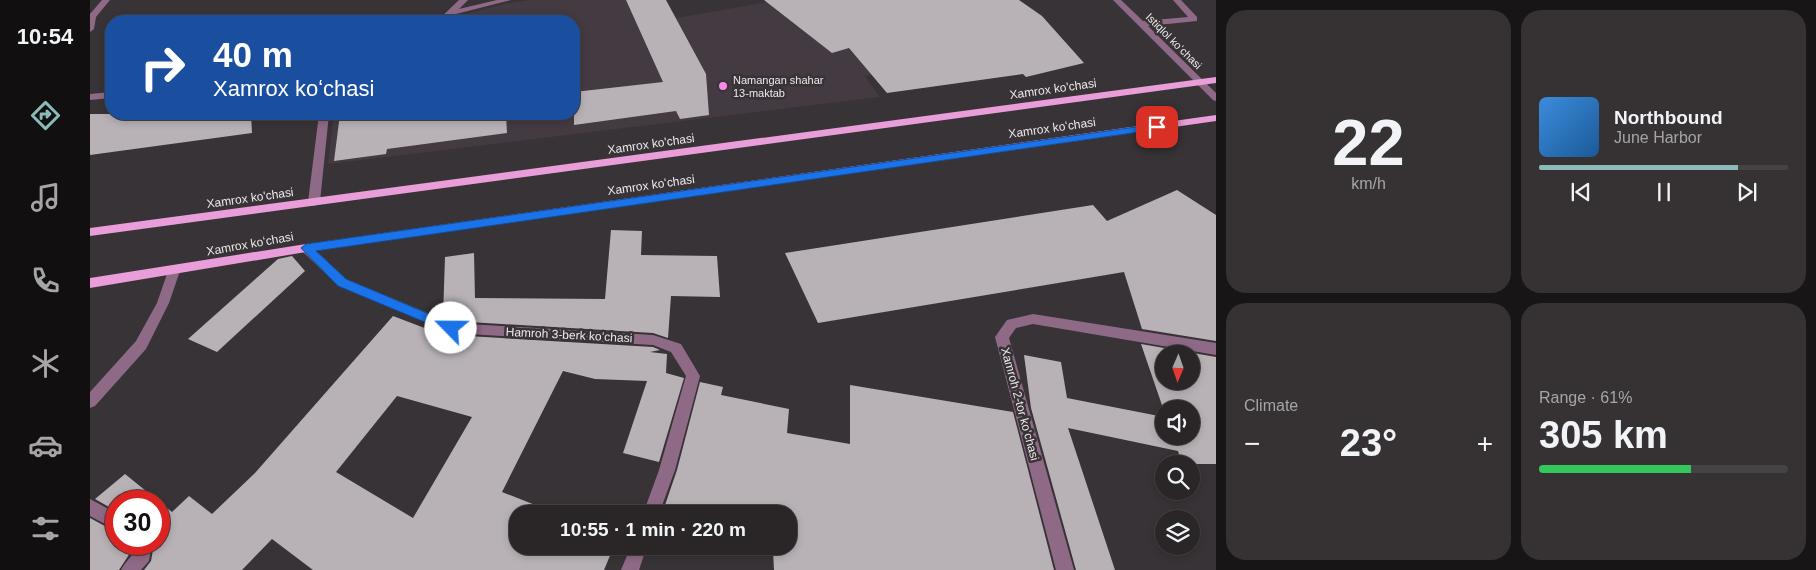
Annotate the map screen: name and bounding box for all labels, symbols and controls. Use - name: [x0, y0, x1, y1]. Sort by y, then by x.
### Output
- street label: Istiqlol koʻchasi: [1144, 11, 1204, 71]
- text: 10:54: [17, 24, 73, 49]
- icon: right: [130, 35, 195, 100]
- text: 40 m: [213, 35, 293, 74]
- place label: Namangan shahar 13-maktab: [733, 74, 824, 99]
- text: Xamrox koʻchasi: [213, 76, 374, 101]
- street label: Xamrox ko'chasi: [1009, 76, 1097, 102]
- marker: Namangan shahar 13-maktab: [717, 80, 729, 92]
- icon: directions: [28, 98, 63, 133]
- pin: [1136, 106, 1178, 148]
- text: 22: [1332, 106, 1405, 179]
- text: Northbound: [1614, 107, 1723, 128]
- icon: arrive: [1143, 113, 1171, 141]
- street label: Xamrox koʻchasi: [1007, 115, 1097, 141]
- text: June Harbor: [1614, 129, 1702, 146]
- street label: Xamrox ko'chasi: [607, 131, 695, 157]
- street label: Xamrox koʻchasi: [606, 172, 696, 198]
- text: km/h: [1351, 175, 1386, 192]
- icon: previous: [1567, 178, 1595, 206]
- icon: pause: [1650, 178, 1678, 206]
- icon: next: [1733, 178, 1761, 206]
- icon: music: [28, 180, 63, 215]
- street label: Xamrox ko'chasi: [206, 185, 294, 211]
- street label: Xamrox koʻchasi: [205, 229, 295, 259]
- icon: phone: [28, 263, 63, 298]
- position arrow: [424, 301, 476, 353]
- street label: Hamroh 3-berk koʻchasi: [505, 325, 633, 345]
- north arrow: [1155, 345, 1200, 390]
- map controls: [1155, 345, 1200, 555]
- icon: climate: [28, 346, 63, 381]
- street label: Xamroh 2-tor koʻchasi: [998, 346, 1042, 462]
- text: Range · 61%: [1539, 389, 1632, 406]
- text: Climate: [1244, 397, 1298, 414]
- button: sound: [1155, 400, 1200, 445]
- text: 305 km: [1539, 414, 1668, 456]
- text: 23°: [1340, 422, 1397, 464]
- icon: car: [28, 428, 63, 463]
- text: −: [1244, 428, 1260, 459]
- text: +: [1477, 428, 1493, 459]
- button: search: [1155, 455, 1200, 500]
- speed limit sign: 30: [105, 490, 170, 555]
- button: layers: [1155, 510, 1200, 555]
- icon: filters: [28, 511, 63, 546]
- text: 10:55 · 1 min · 220 m: [560, 519, 746, 540]

